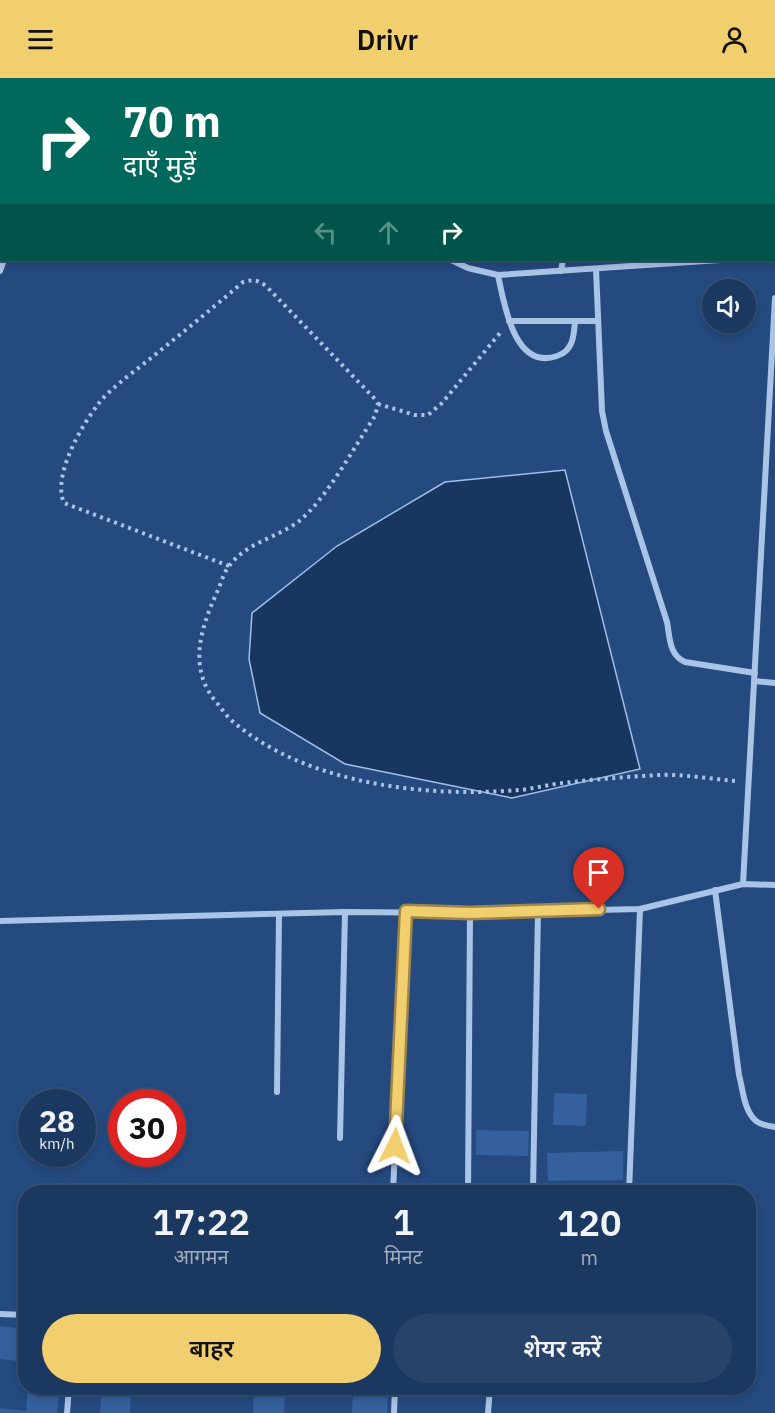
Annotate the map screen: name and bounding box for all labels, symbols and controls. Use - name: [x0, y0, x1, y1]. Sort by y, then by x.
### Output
- text: Drivr: [357, 22, 418, 57]
- icon: menu: [24, 23, 57, 56]
- icon: person: [718, 23, 751, 56]
- text: 70 m: [123, 94, 221, 149]
- icon: right: [24, 102, 102, 180]
- text: दाएँ मुड़ें: [123, 147, 196, 182]
- icon: left: [309, 216, 342, 249]
- icon: ahead: [372, 216, 405, 249]
- icon: right: [435, 216, 468, 249]
- map controls: [702, 279, 756, 333]
- button: sound: [702, 279, 756, 333]
- pin: [573, 847, 624, 909]
- icon: arrive: [582, 856, 615, 889]
- speed limit sign: 30: [108, 1089, 186, 1167]
- text: 28: [39, 1101, 75, 1140]
- position arrow: [363, 1114, 427, 1178]
- text: km/h: [39, 1134, 75, 1153]
- text: 17:22: [152, 1198, 250, 1245]
- text: 1: [393, 1198, 414, 1245]
- text: 120: [557, 1199, 622, 1246]
- text: आगमन: [174, 1243, 229, 1270]
- text: मिनट: [384, 1243, 423, 1270]
- text: m: [581, 1244, 598, 1271]
- button: बाहर: [42, 1314, 381, 1383]
- button: शेयर करें: [393, 1314, 732, 1383]

